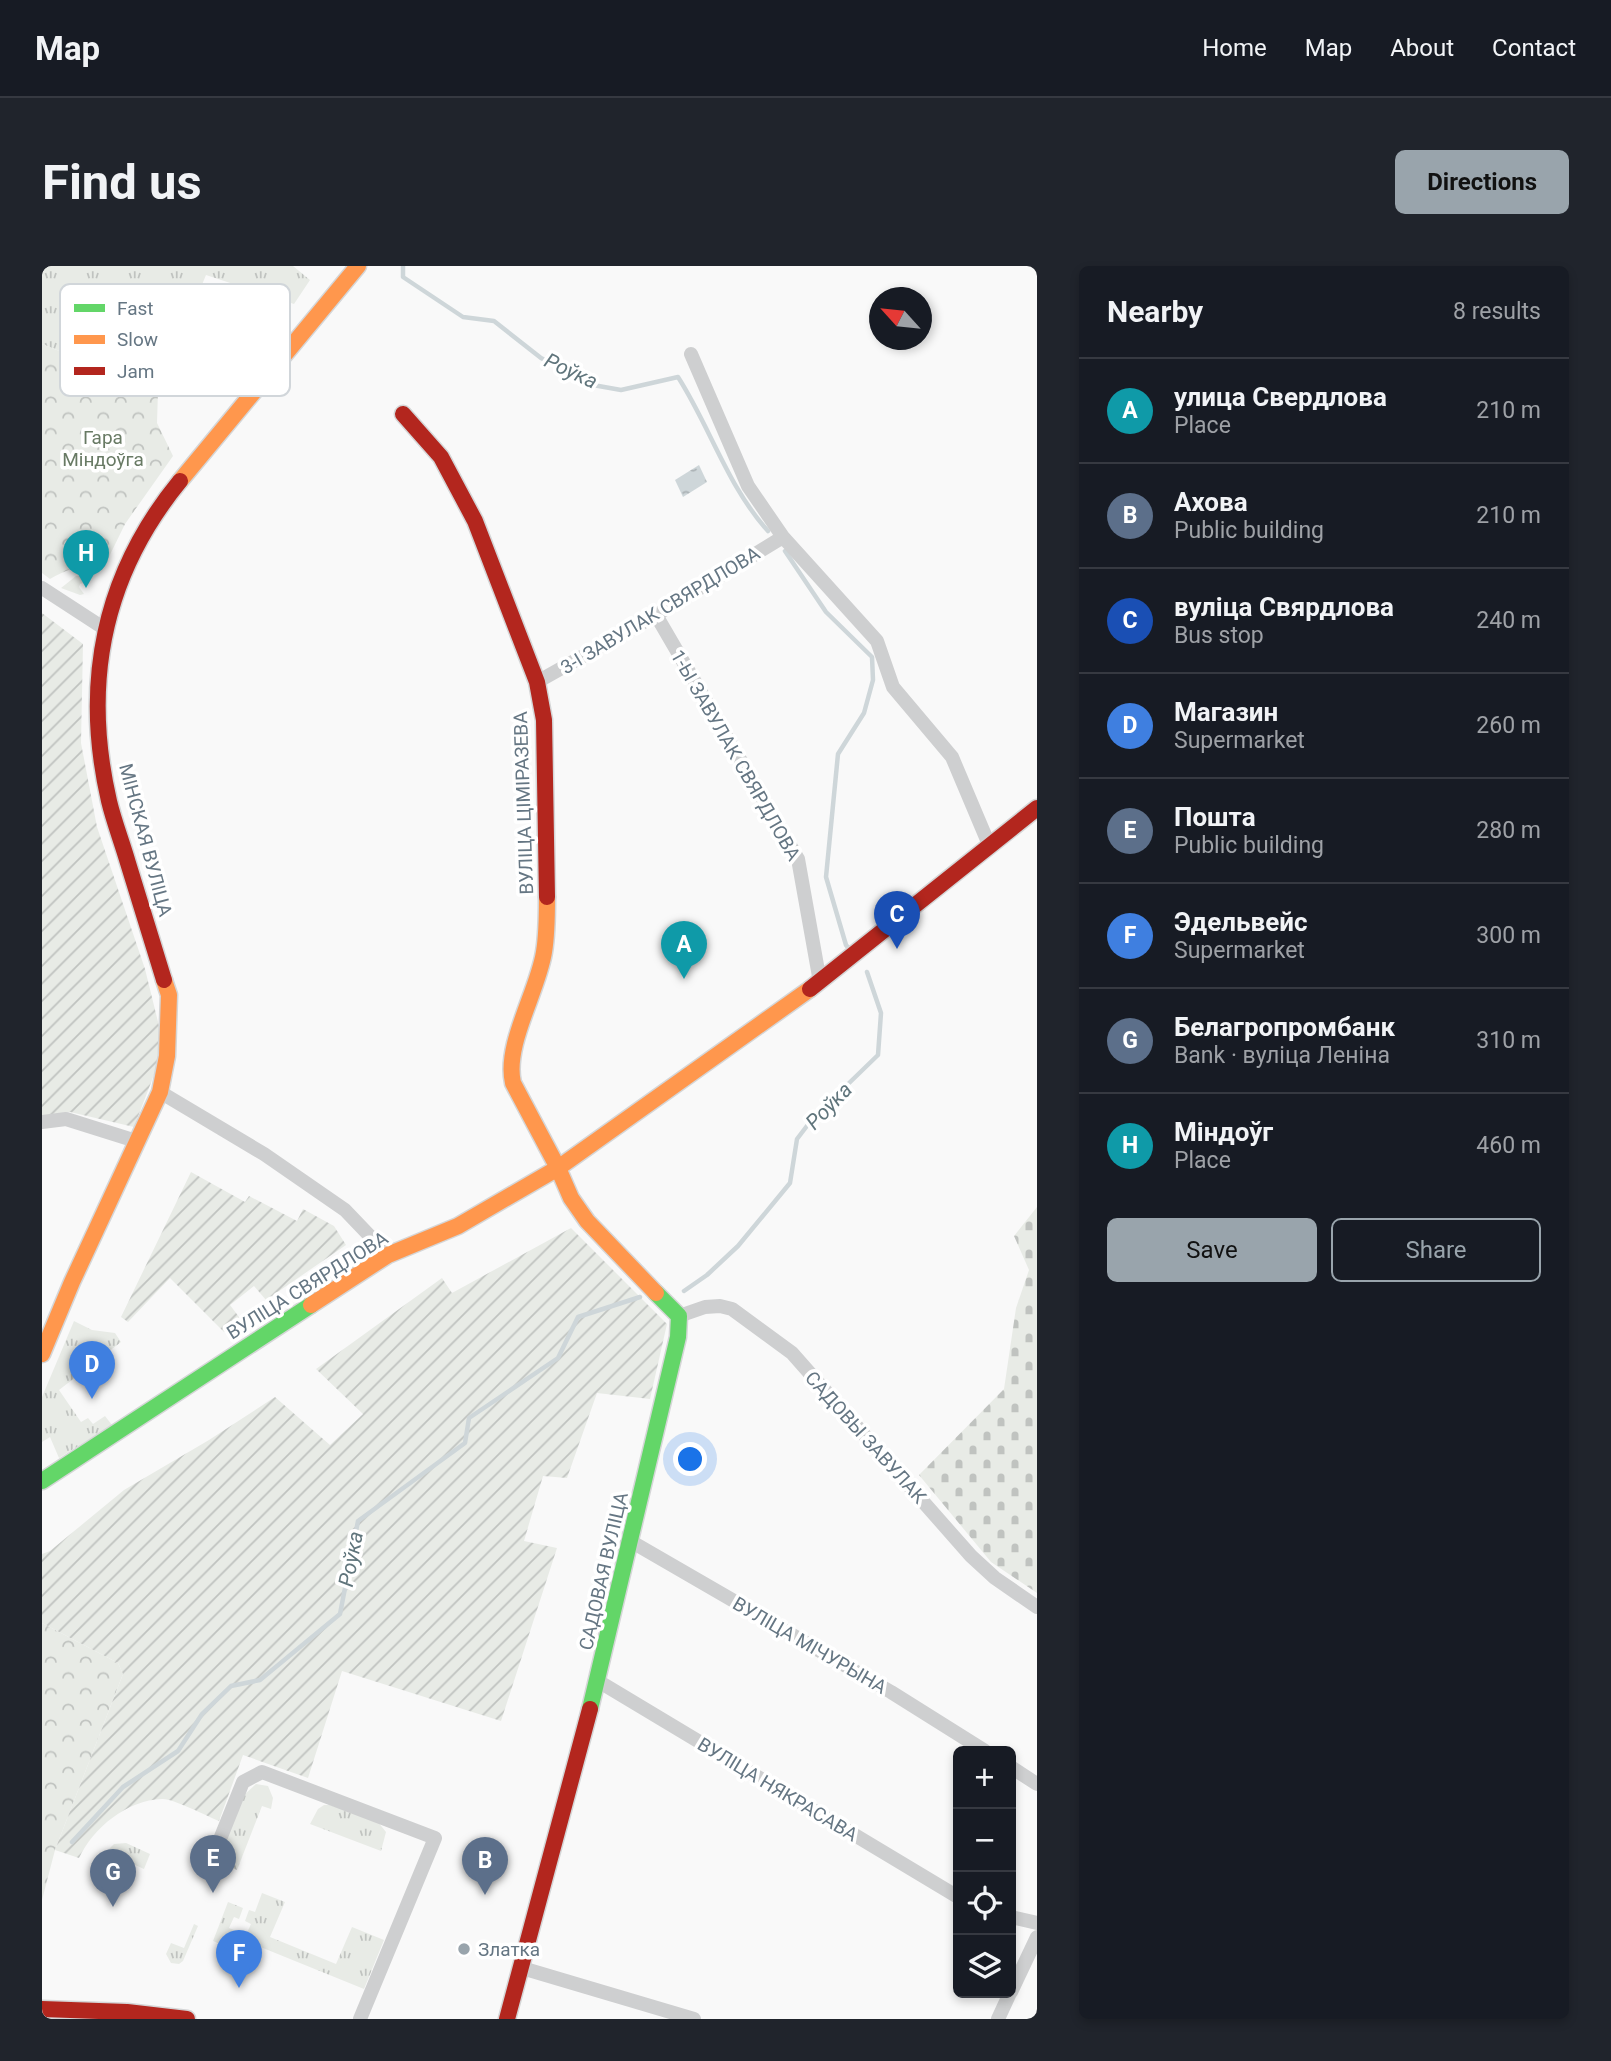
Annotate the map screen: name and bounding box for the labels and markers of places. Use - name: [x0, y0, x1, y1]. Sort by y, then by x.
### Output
- pin: H: [63, 530, 109, 588]
- pin: C: [874, 891, 920, 949]
- pin: A: [661, 921, 707, 979]
- pin: D: [69, 1341, 115, 1399]
- pin: E: [190, 1835, 236, 1893]
- pin: B: [462, 1837, 508, 1895]
- pin: G: [90, 1849, 136, 1907]
- pin: F: [216, 1930, 262, 1988]
- place label: Златка: [478, 1938, 540, 1961]
- marker: Златка: [456, 1941, 472, 1957]

